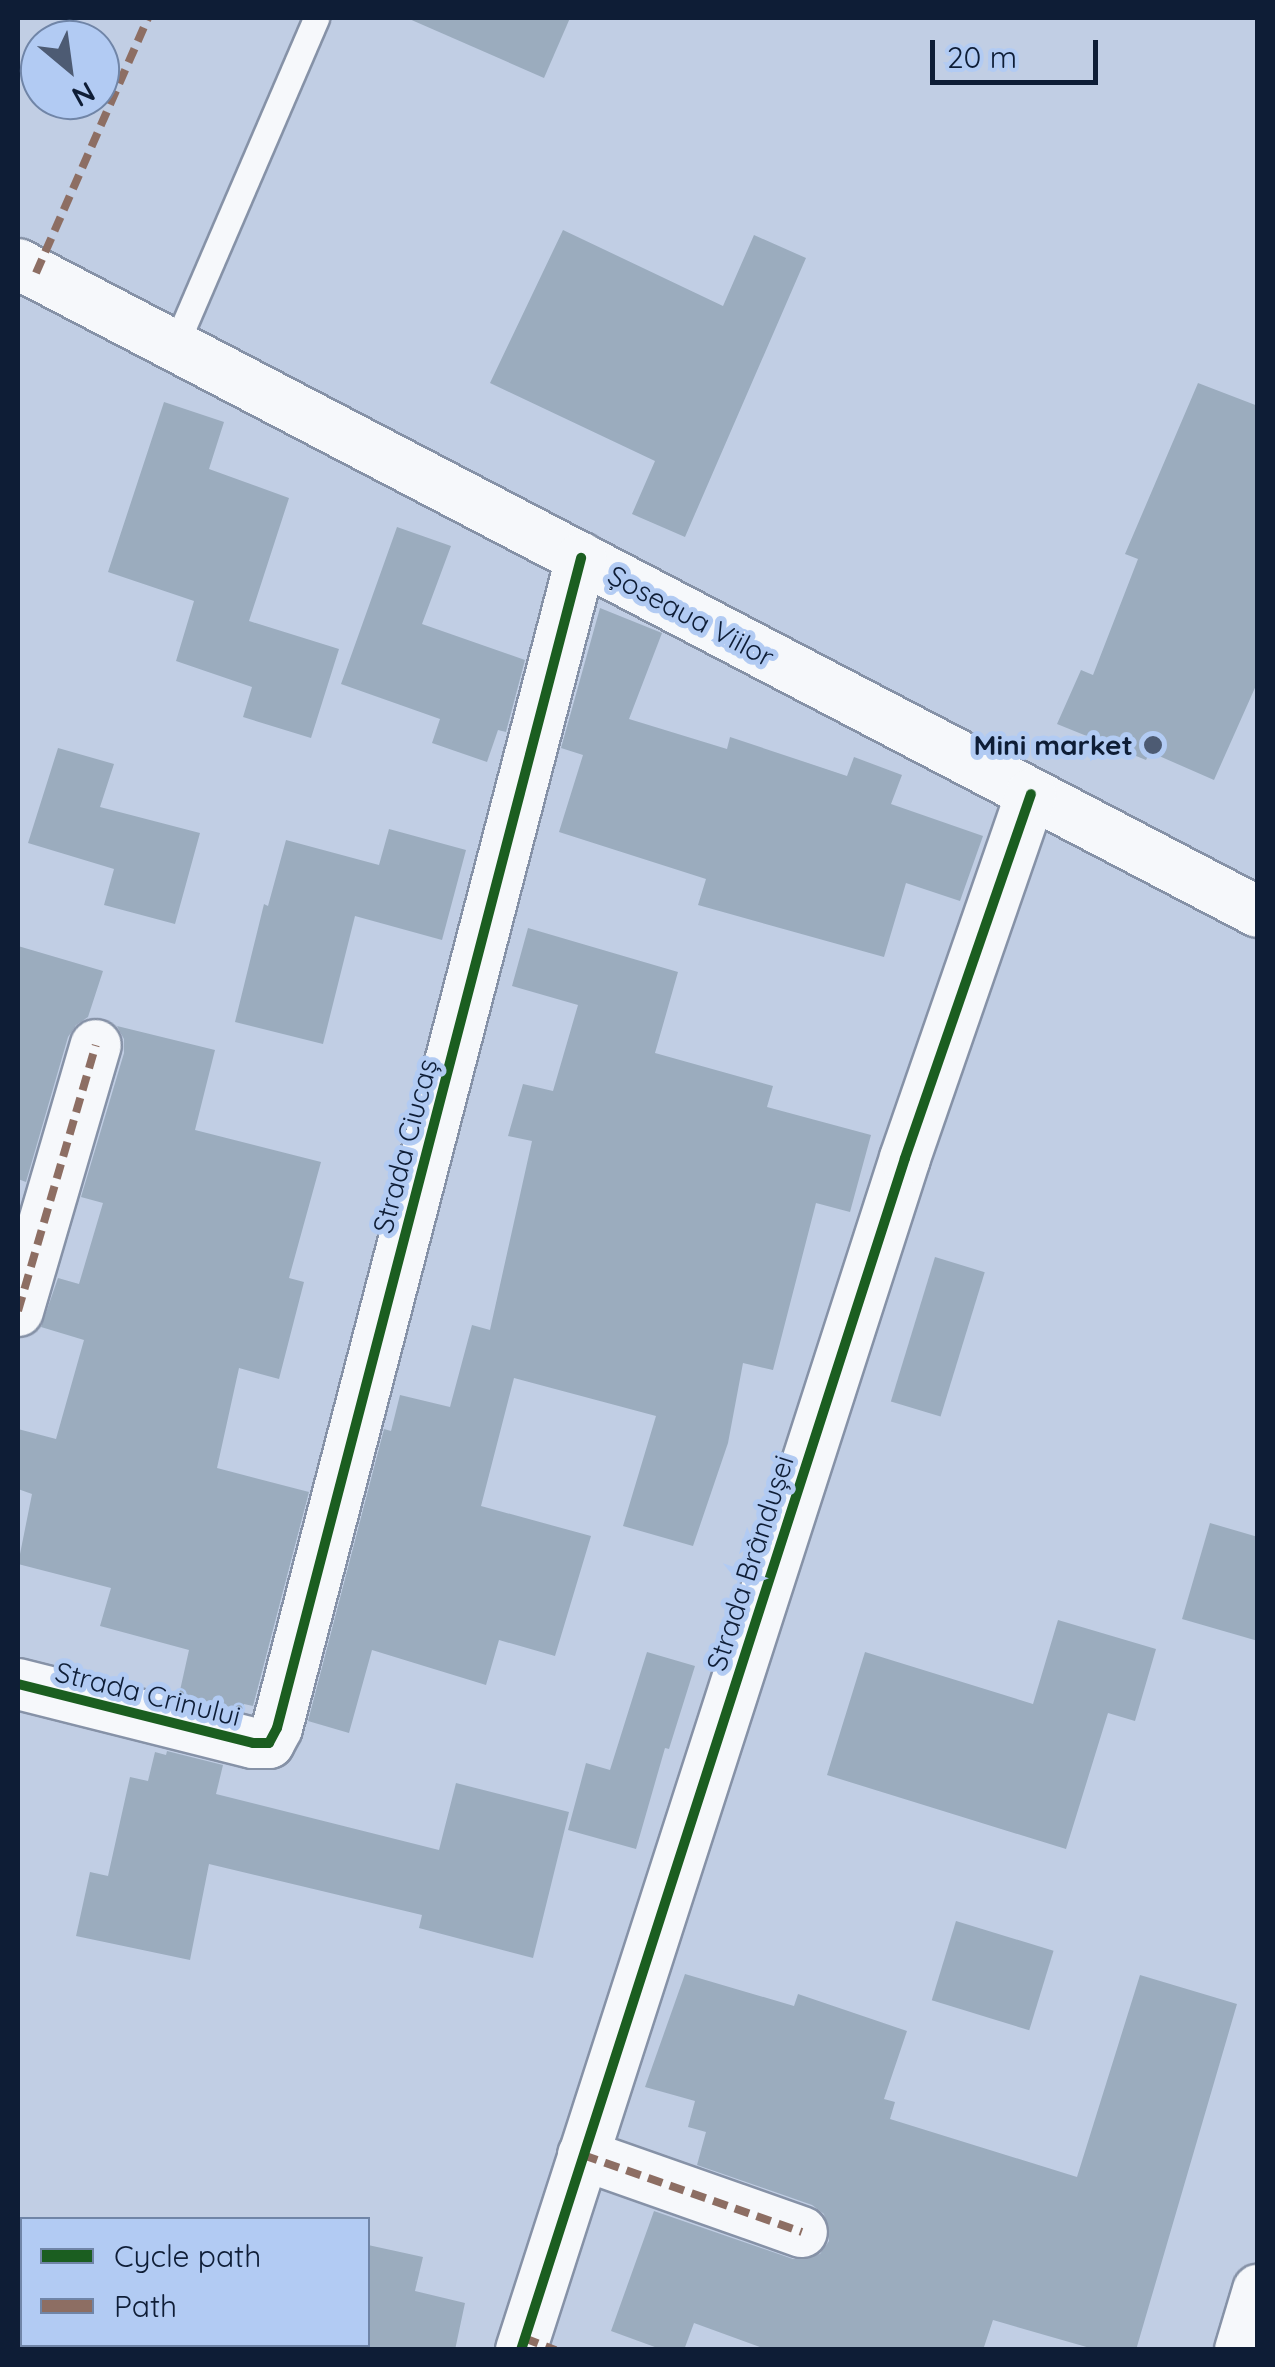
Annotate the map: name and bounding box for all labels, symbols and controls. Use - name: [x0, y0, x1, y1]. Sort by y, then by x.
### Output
- north arrow: [20, 20, 120, 120]
- scale bar: [935, 20, 1102, 82]
- text: 20 m: [947, 38, 1017, 76]
- text: N: [66, 75, 101, 115]
- street label: Șoseaua Viilor: [602, 558, 780, 674]
- place label: Mini market: [973, 728, 1133, 762]
- marker: Mini market: [1142, 734, 1164, 756]
- street label: Strada Ciucaș: [366, 1055, 444, 1237]
- street label: Strada Brândușei: [699, 1451, 801, 1675]
- street label: Strada Crinului: [52, 1655, 244, 1733]
- legend: [20, 2217, 370, 2347]
- text: Cycle path: [114, 2237, 261, 2275]
- text: Path: [114, 2287, 177, 2325]

